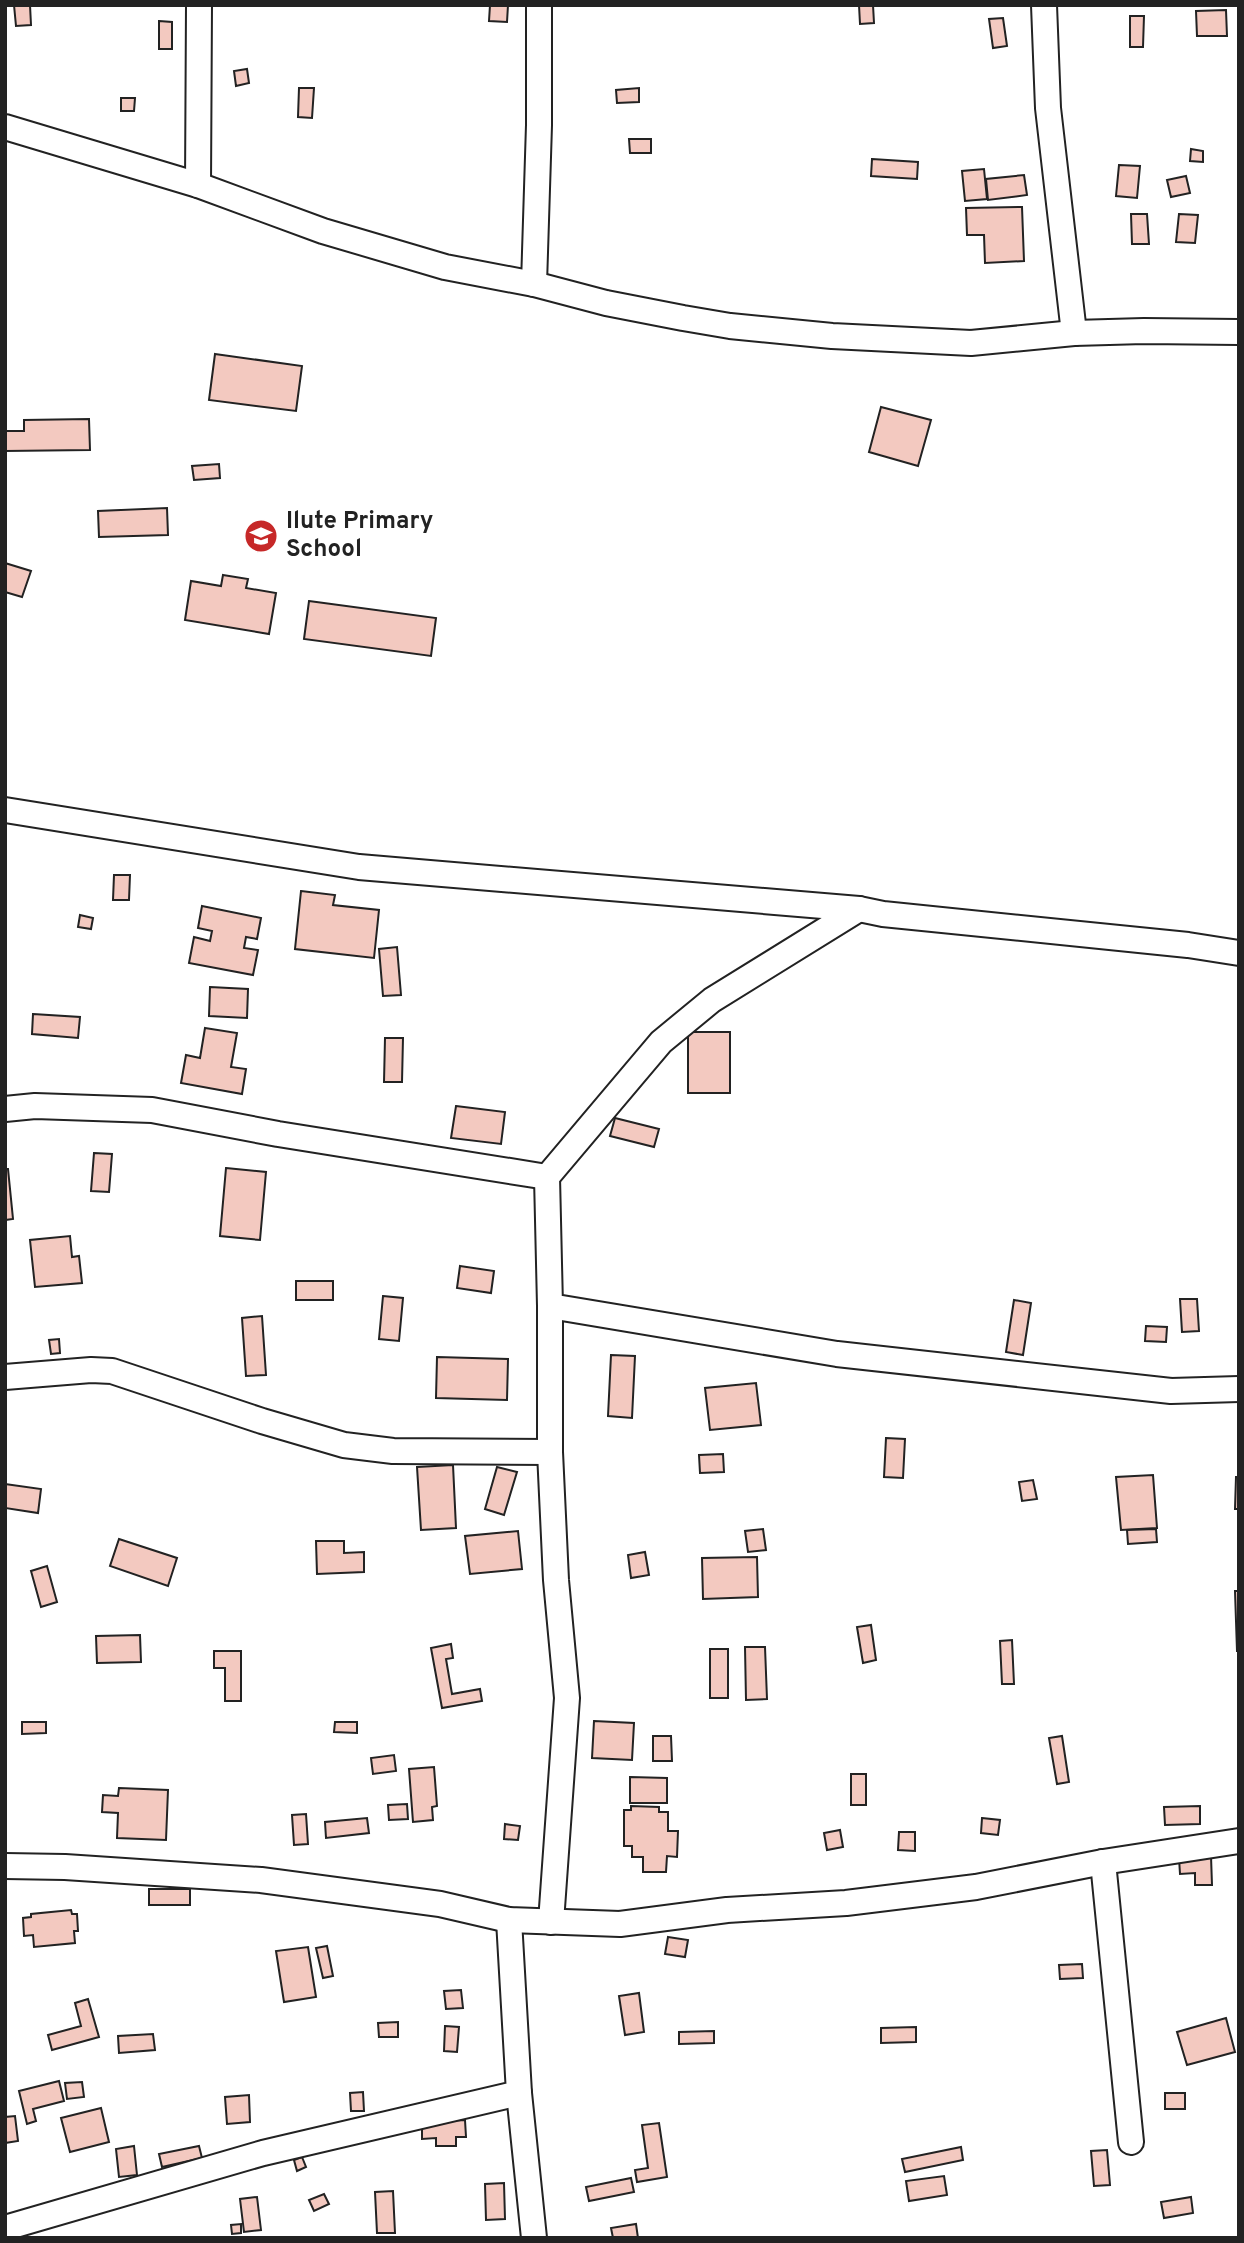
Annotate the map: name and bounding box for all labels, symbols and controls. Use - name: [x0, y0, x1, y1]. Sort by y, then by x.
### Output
- place label: Ilute Primary School: [286, 507, 433, 565]
- school or university icon: Ilute Primary School: [242, 517, 280, 555]

